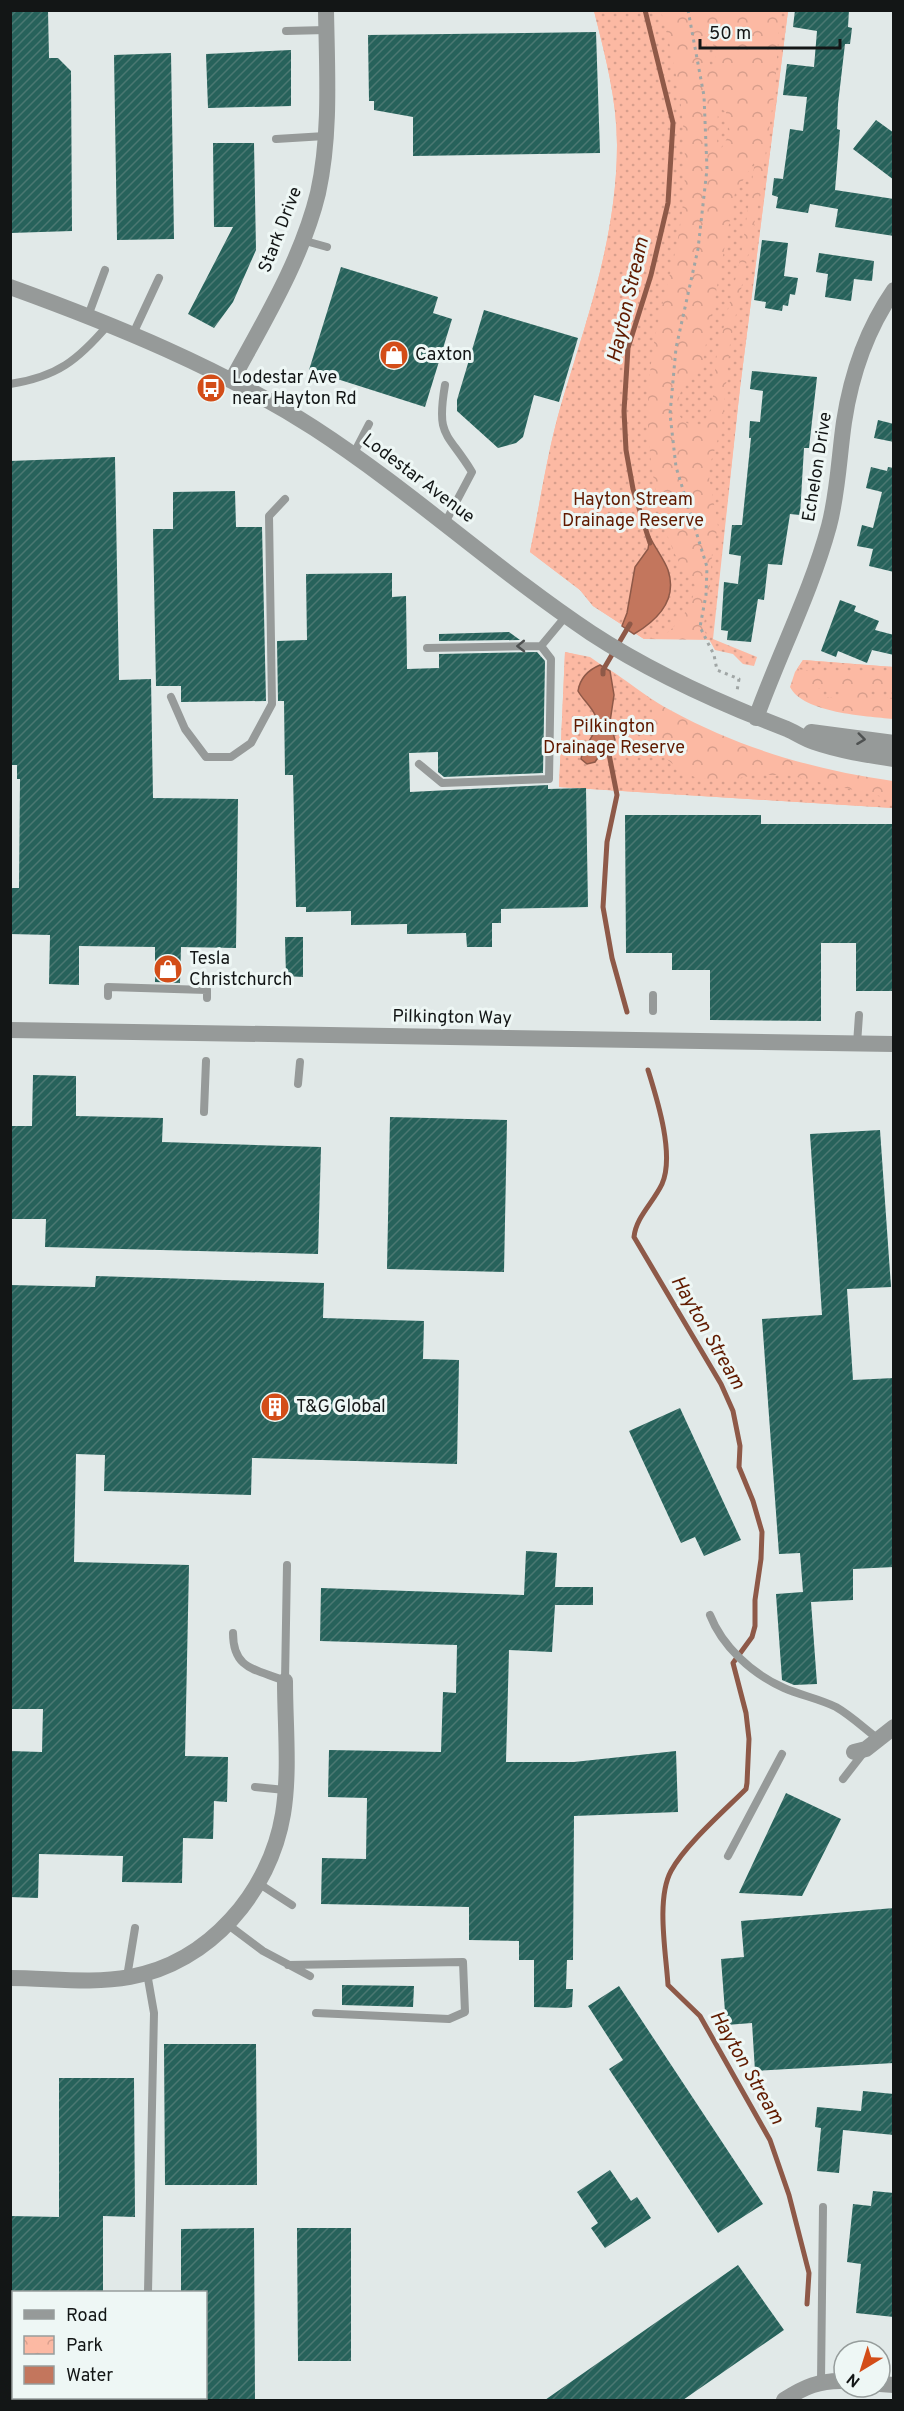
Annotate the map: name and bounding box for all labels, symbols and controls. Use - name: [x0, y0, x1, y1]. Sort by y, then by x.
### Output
- scale bar: [700, 12, 840, 50]
- text: 50 m: [709, 23, 751, 46]
- street label: Stark Drive: [254, 184, 308, 276]
- water label: Hayton Stream: [602, 234, 656, 365]
- shop icon: Caxton: [378, 339, 410, 371]
- place label: Caxton: [415, 344, 472, 367]
- place label: Lodestar Ave near Hayton Rd: [232, 367, 357, 411]
- bus stop icon: Lodestar Ave near Hayton Rd: [195, 372, 227, 404]
- street label: Echelon Drive: [798, 410, 838, 524]
- street label: Lodestar Avenue: [357, 429, 479, 529]
- park label: Hayton Stream Drainage Reserve: [562, 489, 704, 533]
- one-way arrow: [517, 640, 526, 652]
- park label: Pilkington Drainage Reserve: [543, 716, 685, 760]
- one-way arrow: [856, 732, 865, 744]
- place label: Tesla Christchurch: [189, 948, 292, 992]
- shop icon: Tesla Christchurch: [152, 953, 184, 985]
- street label: Pilkington Way: [392, 1005, 512, 1031]
- water label: Hayton Stream: [664, 1271, 750, 1395]
- building icon: T&G Global: [259, 1391, 291, 1423]
- place label: T&G Global: [296, 1396, 386, 1419]
- water label: Hayton Stream: [703, 2006, 789, 2130]
- legend: [12, 2291, 207, 2399]
- text: Road: [66, 2305, 108, 2328]
- text: Park: [66, 2335, 103, 2358]
- north arrow: [832, 2339, 892, 2399]
- text: Water: [66, 2365, 113, 2388]
- text: N: [843, 2368, 865, 2391]

